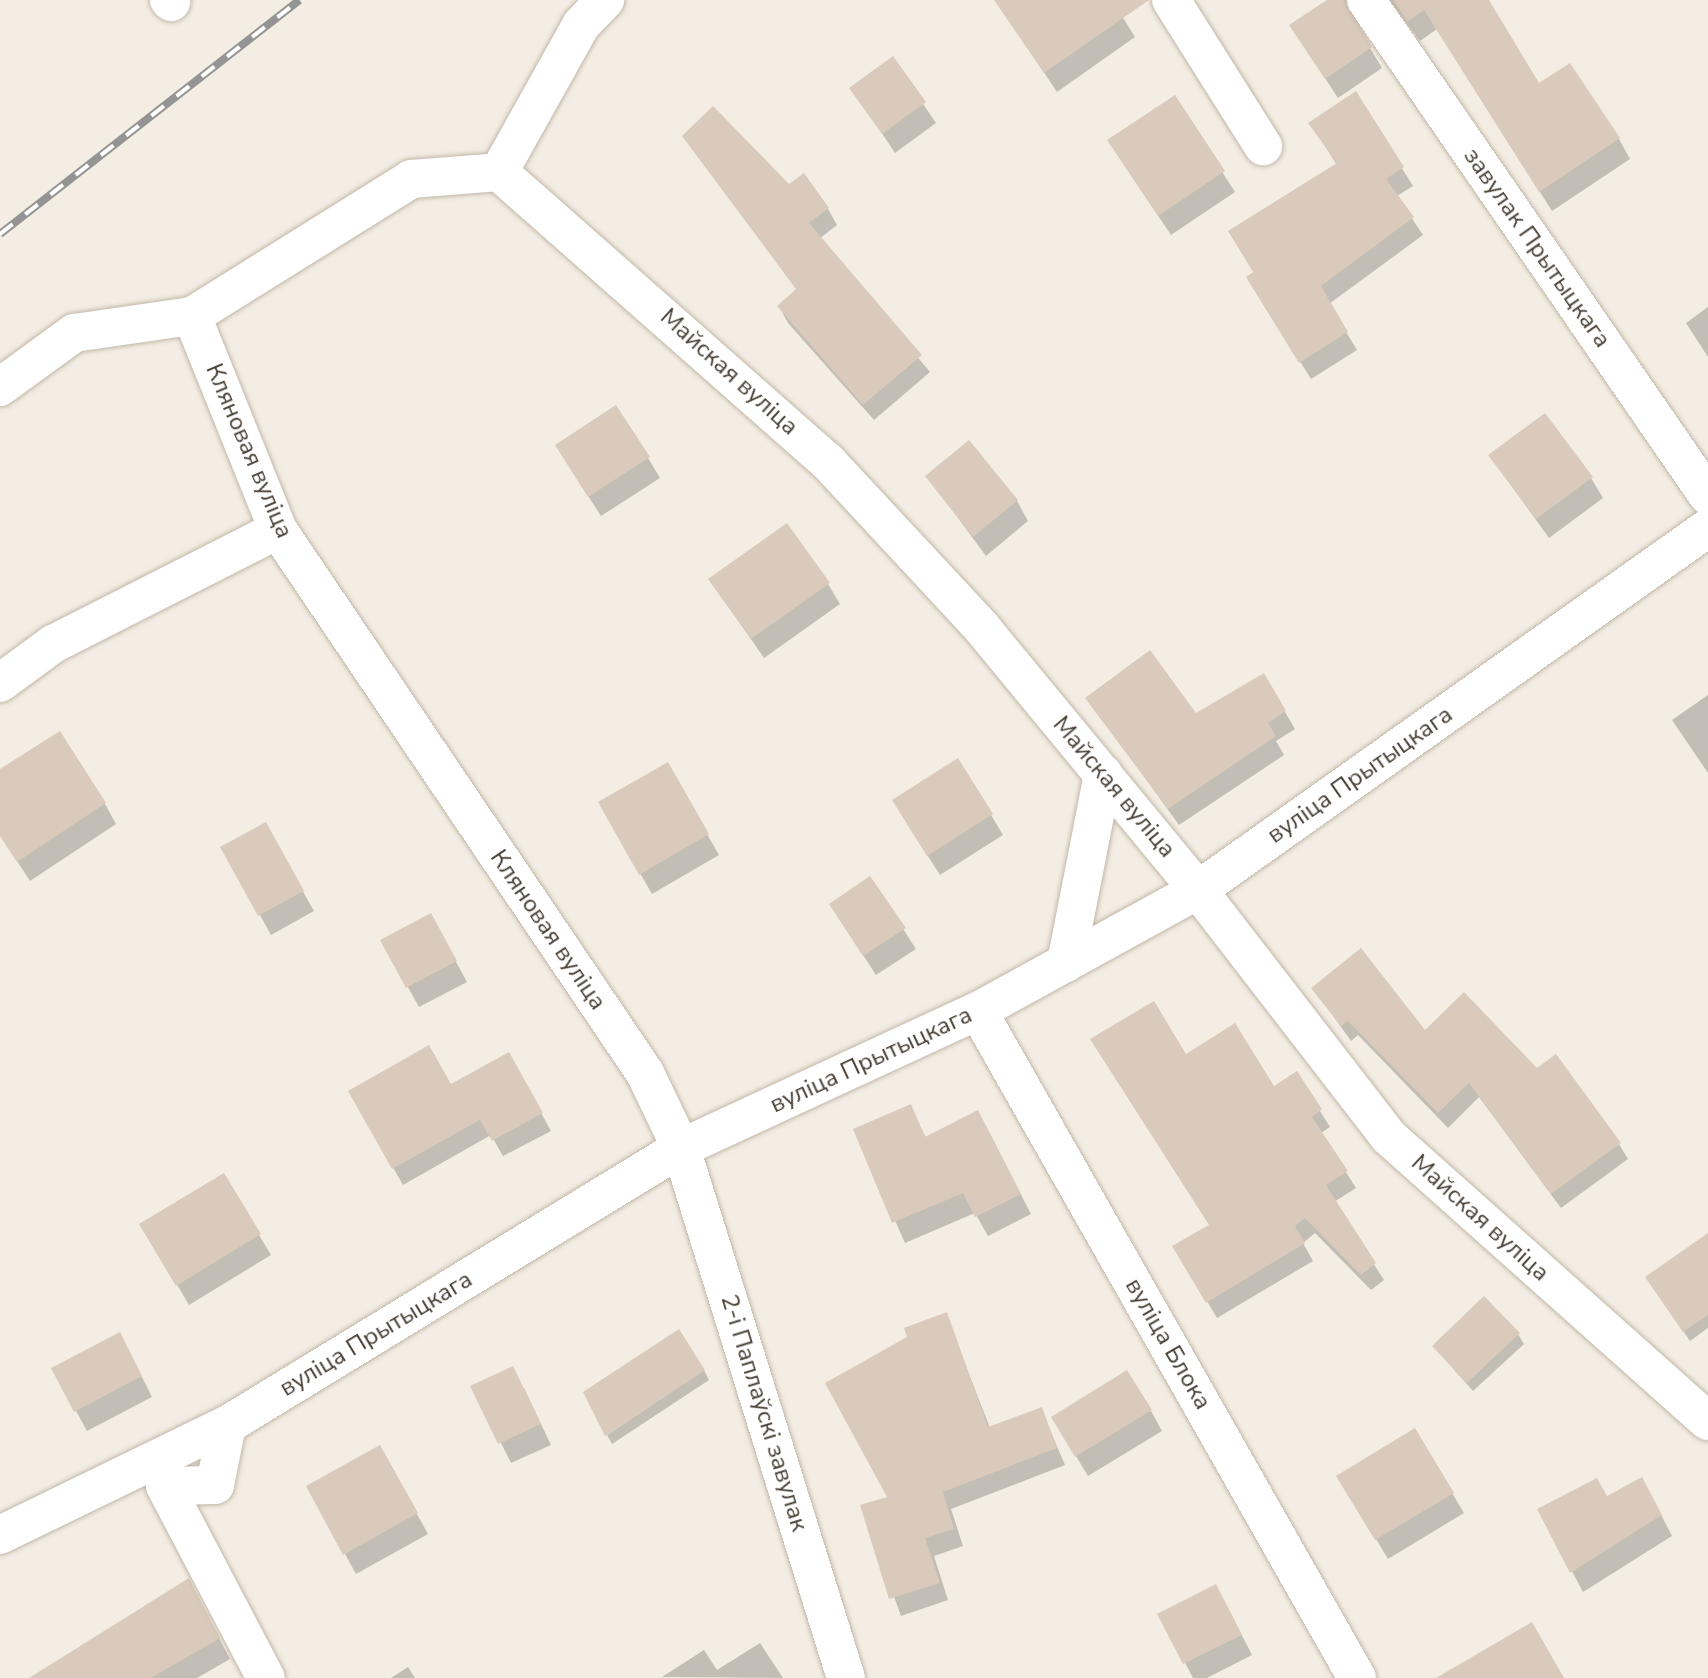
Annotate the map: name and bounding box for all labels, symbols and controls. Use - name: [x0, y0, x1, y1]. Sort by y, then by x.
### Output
- street label: завулак Прытыцкага: [1457, 143, 1617, 353]
- street label: Майская вуліца: [654, 303, 804, 441]
- street label: Кляновая вуліца: [199, 359, 299, 543]
- street label: вуліца Прытыцкага: [1262, 700, 1458, 850]
- street label: Майская вуліца: [1047, 711, 1181, 863]
- street label: Кляновая вуліца: [484, 845, 612, 1015]
- street label: вуліца Прытыцкага: [765, 1001, 977, 1119]
- street label: Майская вуліца: [1405, 1149, 1555, 1287]
- street label: вуліца Прытыцкага: [275, 1265, 477, 1403]
- street label: вуліца Блока: [1119, 1273, 1217, 1415]
- street label: 2-і Паплаўскі завулак: [714, 1291, 814, 1535]

